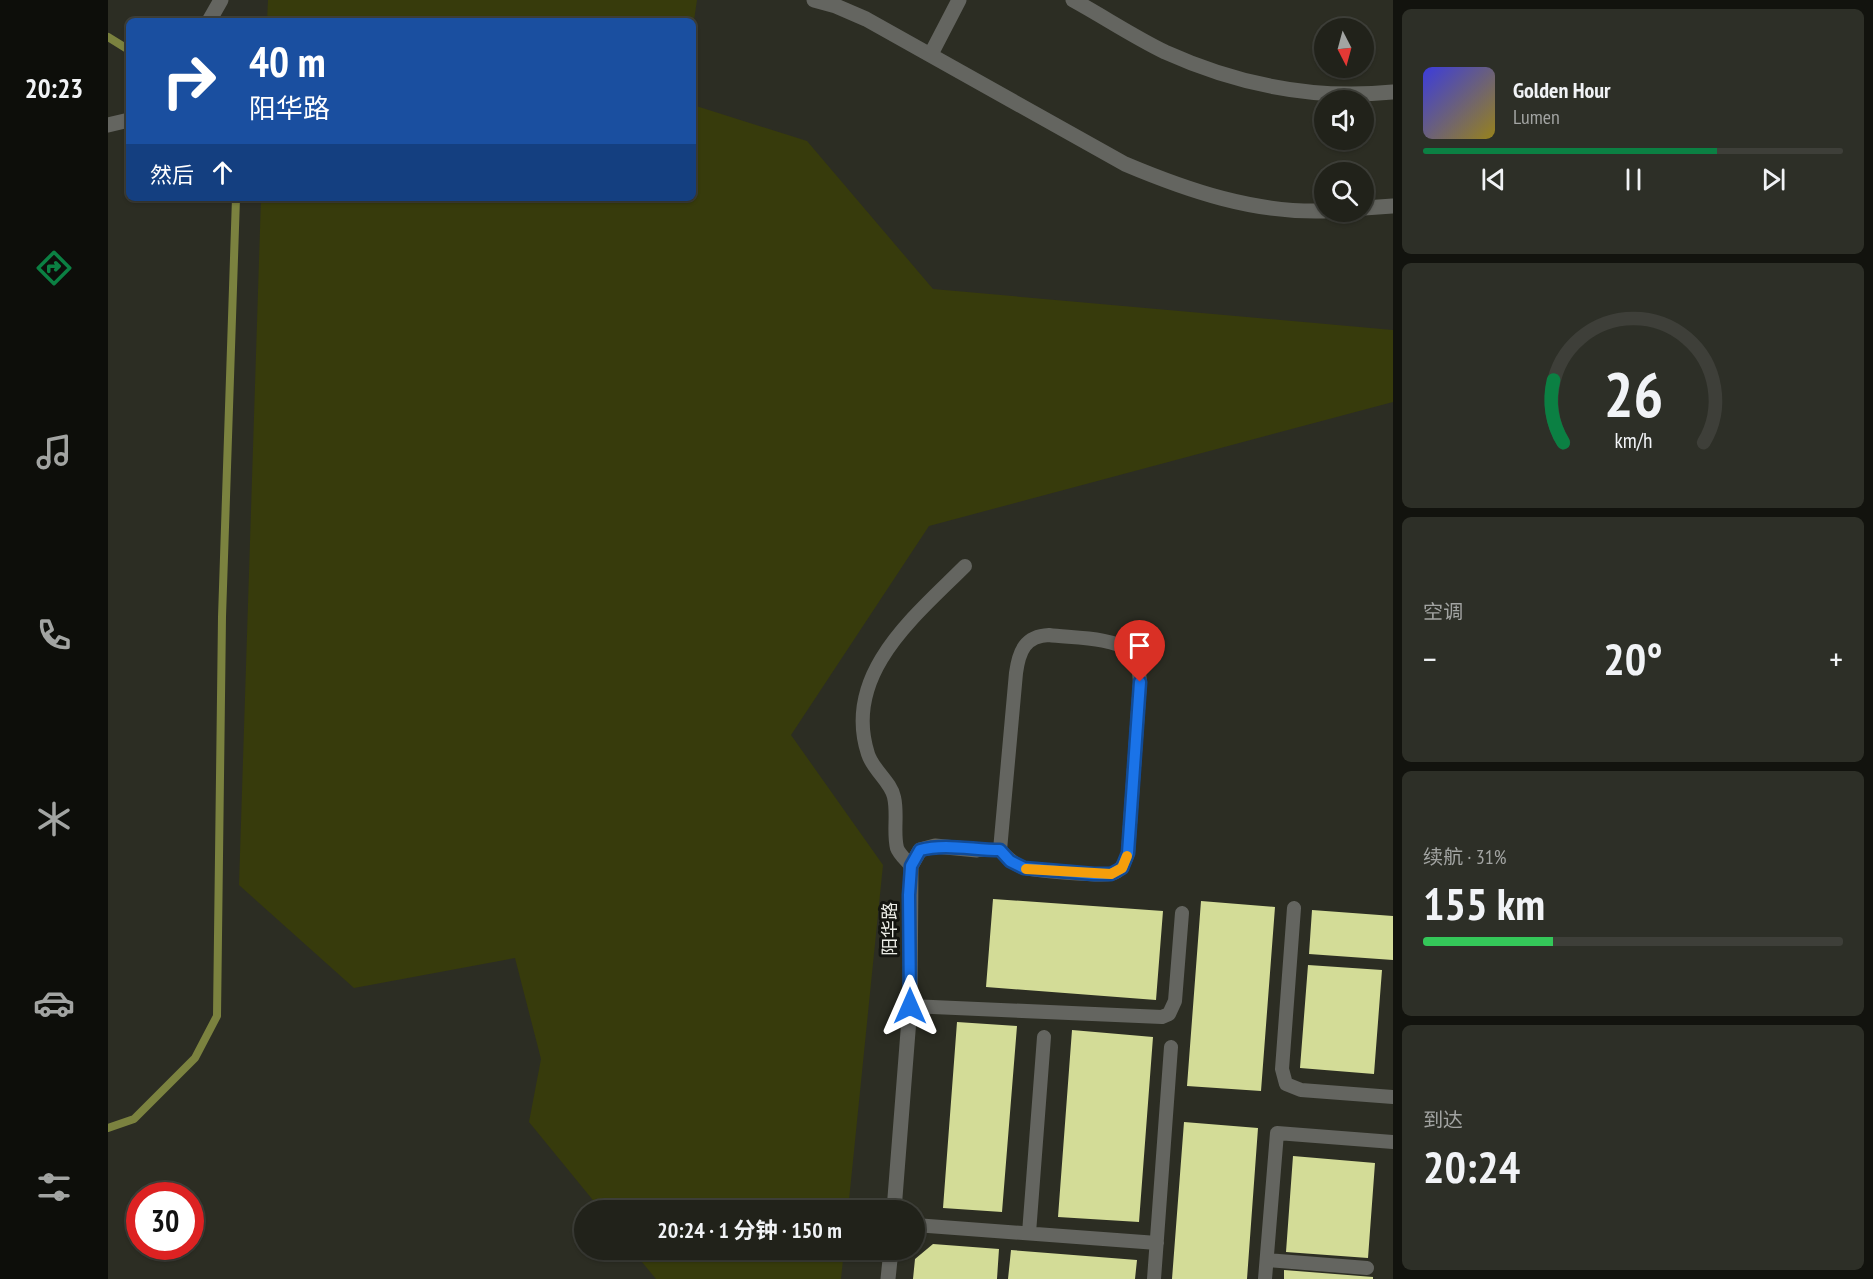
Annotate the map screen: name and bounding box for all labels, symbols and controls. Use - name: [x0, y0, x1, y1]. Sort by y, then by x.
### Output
- north arrow: [1314, 18, 1374, 78]
- map controls: [1314, 18, 1374, 222]
- text: 40 m: [249, 34, 326, 89]
- icon: right: [150, 42, 228, 120]
- text: 20:23: [25, 71, 83, 105]
- text: Golden Hour: [1513, 76, 1611, 104]
- button: sound: [1314, 90, 1374, 150]
- text: 阳华路: [249, 91, 330, 125]
- text: Lumen: [1513, 104, 1560, 130]
- icon: ahead: [206, 156, 239, 189]
- text: 然后: [150, 161, 194, 189]
- button: search: [1314, 162, 1374, 222]
- icon: previous: [1477, 163, 1510, 196]
- icon: pause: [1617, 163, 1650, 196]
- icon: next: [1757, 163, 1790, 196]
- icon: directions: [33, 247, 75, 289]
- text: 26: [1603, 353, 1663, 434]
- text: km/h: [1614, 426, 1652, 454]
- icon: music: [33, 431, 75, 473]
- text: 空调: [1423, 599, 1463, 625]
- icon: phone: [33, 614, 75, 656]
- pin: [1114, 620, 1165, 682]
- icon: arrive: [1123, 629, 1156, 662]
- text: 20°: [1603, 629, 1663, 687]
- text: −: [1423, 637, 1437, 680]
- text: +: [1829, 637, 1843, 680]
- icon: climate: [33, 798, 75, 840]
- text: 续航 · 31%: [1423, 844, 1506, 870]
- text: 155 km: [1423, 874, 1545, 932]
- street label: 阳华路: [878, 902, 901, 956]
- position arrow: [878, 974, 942, 1038]
- icon: car: [33, 982, 75, 1024]
- text: 到达: [1423, 1107, 1463, 1133]
- text: 20:24: [1423, 1137, 1520, 1195]
- icon: filters: [33, 1166, 75, 1208]
- speed limit sign: 30: [126, 1182, 204, 1260]
- text: 20:24 · 1 分钟 · 150 m: [657, 1216, 842, 1244]

